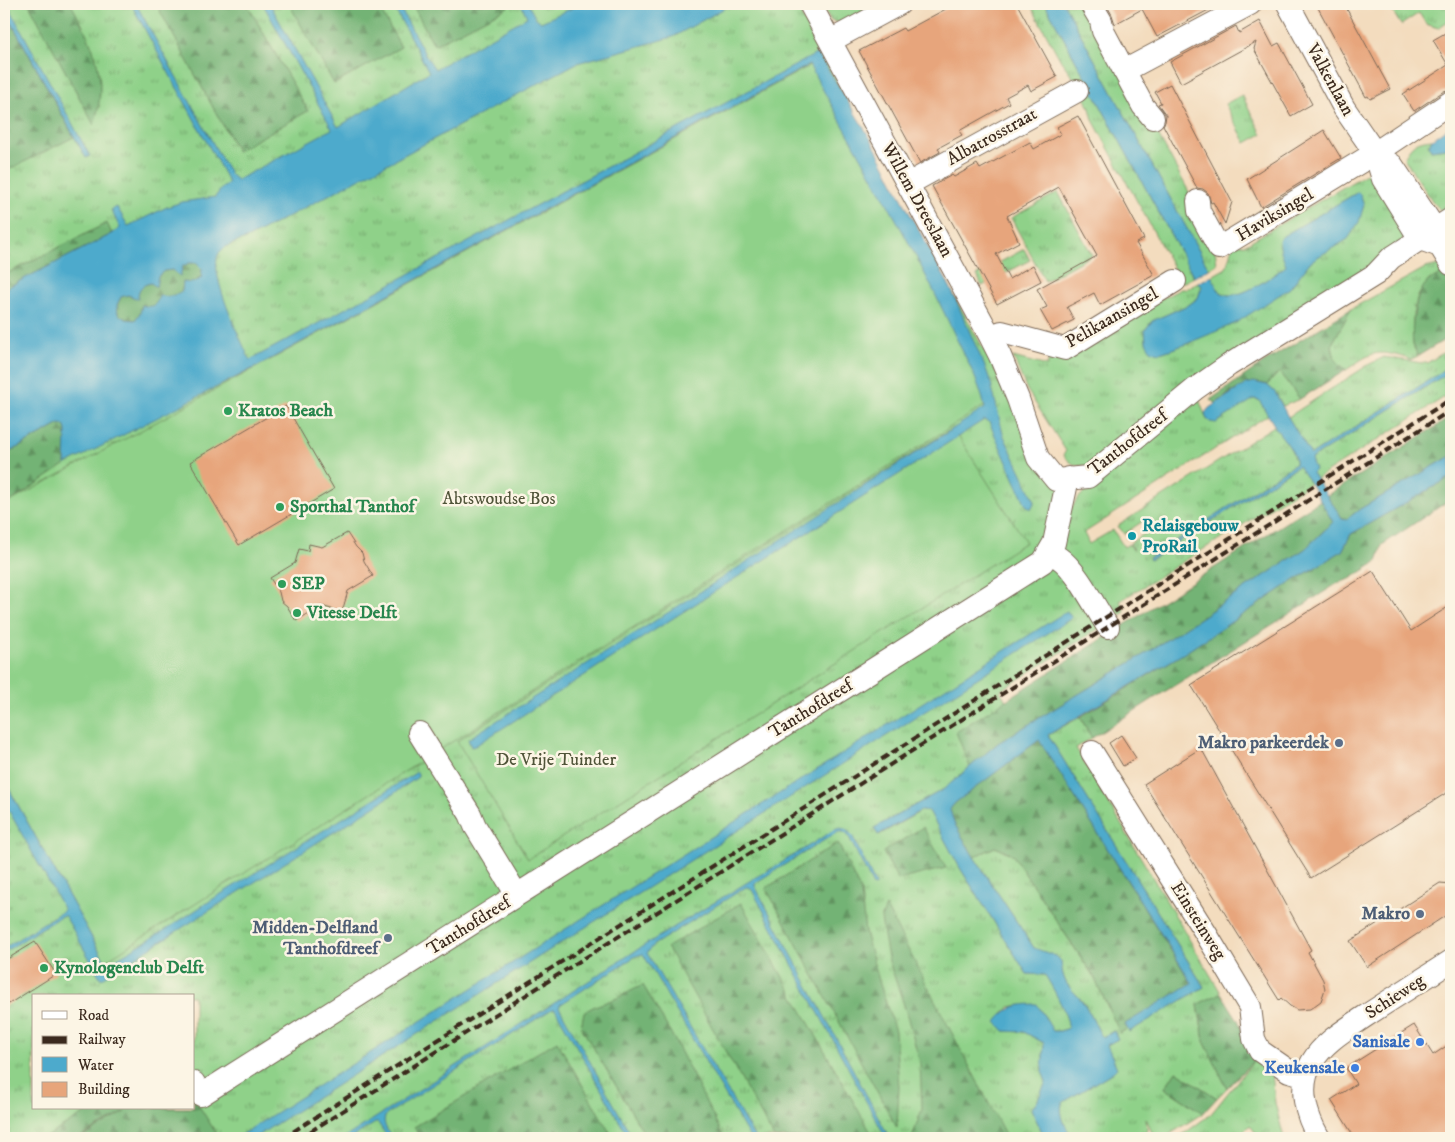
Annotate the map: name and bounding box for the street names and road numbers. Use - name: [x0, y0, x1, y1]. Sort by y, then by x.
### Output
- street label: Valkenlaan: [1301, 39, 1359, 120]
- street label: Albatrosstraat: [943, 103, 1041, 171]
- street label: Willem Dreeslaan: [876, 138, 958, 262]
- street label: Haviksingel: [1233, 183, 1318, 247]
- street label: Pelikaansingel: [1062, 282, 1163, 353]
- street label: Tanthofdreef: [1084, 403, 1175, 481]
- street label: Tanthofdreef: [765, 673, 860, 743]
- street label: Einsteinweg: [1165, 878, 1231, 964]
- street label: Tanthofdreef: [423, 890, 518, 960]
- street label: Schieweg: [1361, 970, 1429, 1024]

